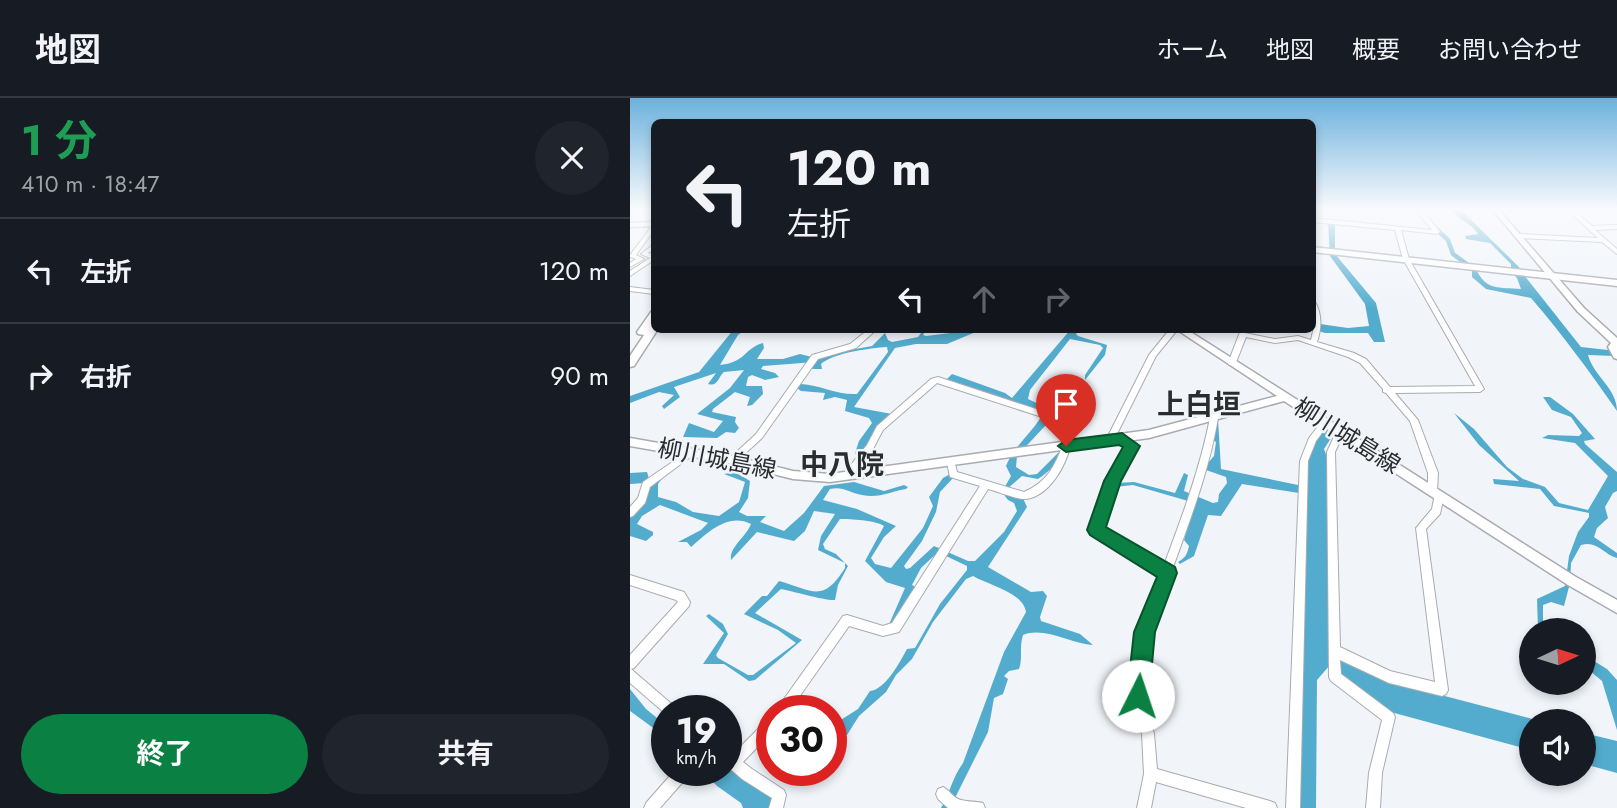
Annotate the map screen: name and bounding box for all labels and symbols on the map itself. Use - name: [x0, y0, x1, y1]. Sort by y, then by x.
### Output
- pin: [1036, 374, 1096, 446]
- district label: 上白垣: [1157, 384, 1241, 425]
- street label: 柳川城島線: [1287, 389, 1407, 482]
- street label: 柳川城島線: [655, 430, 779, 487]
- district label: 中八院: [800, 444, 884, 485]
- north arrow: [1519, 618, 1596, 695]
- position arrow: [1101, 659, 1175, 733]
- speed limit sign: 30: [756, 695, 847, 786]

